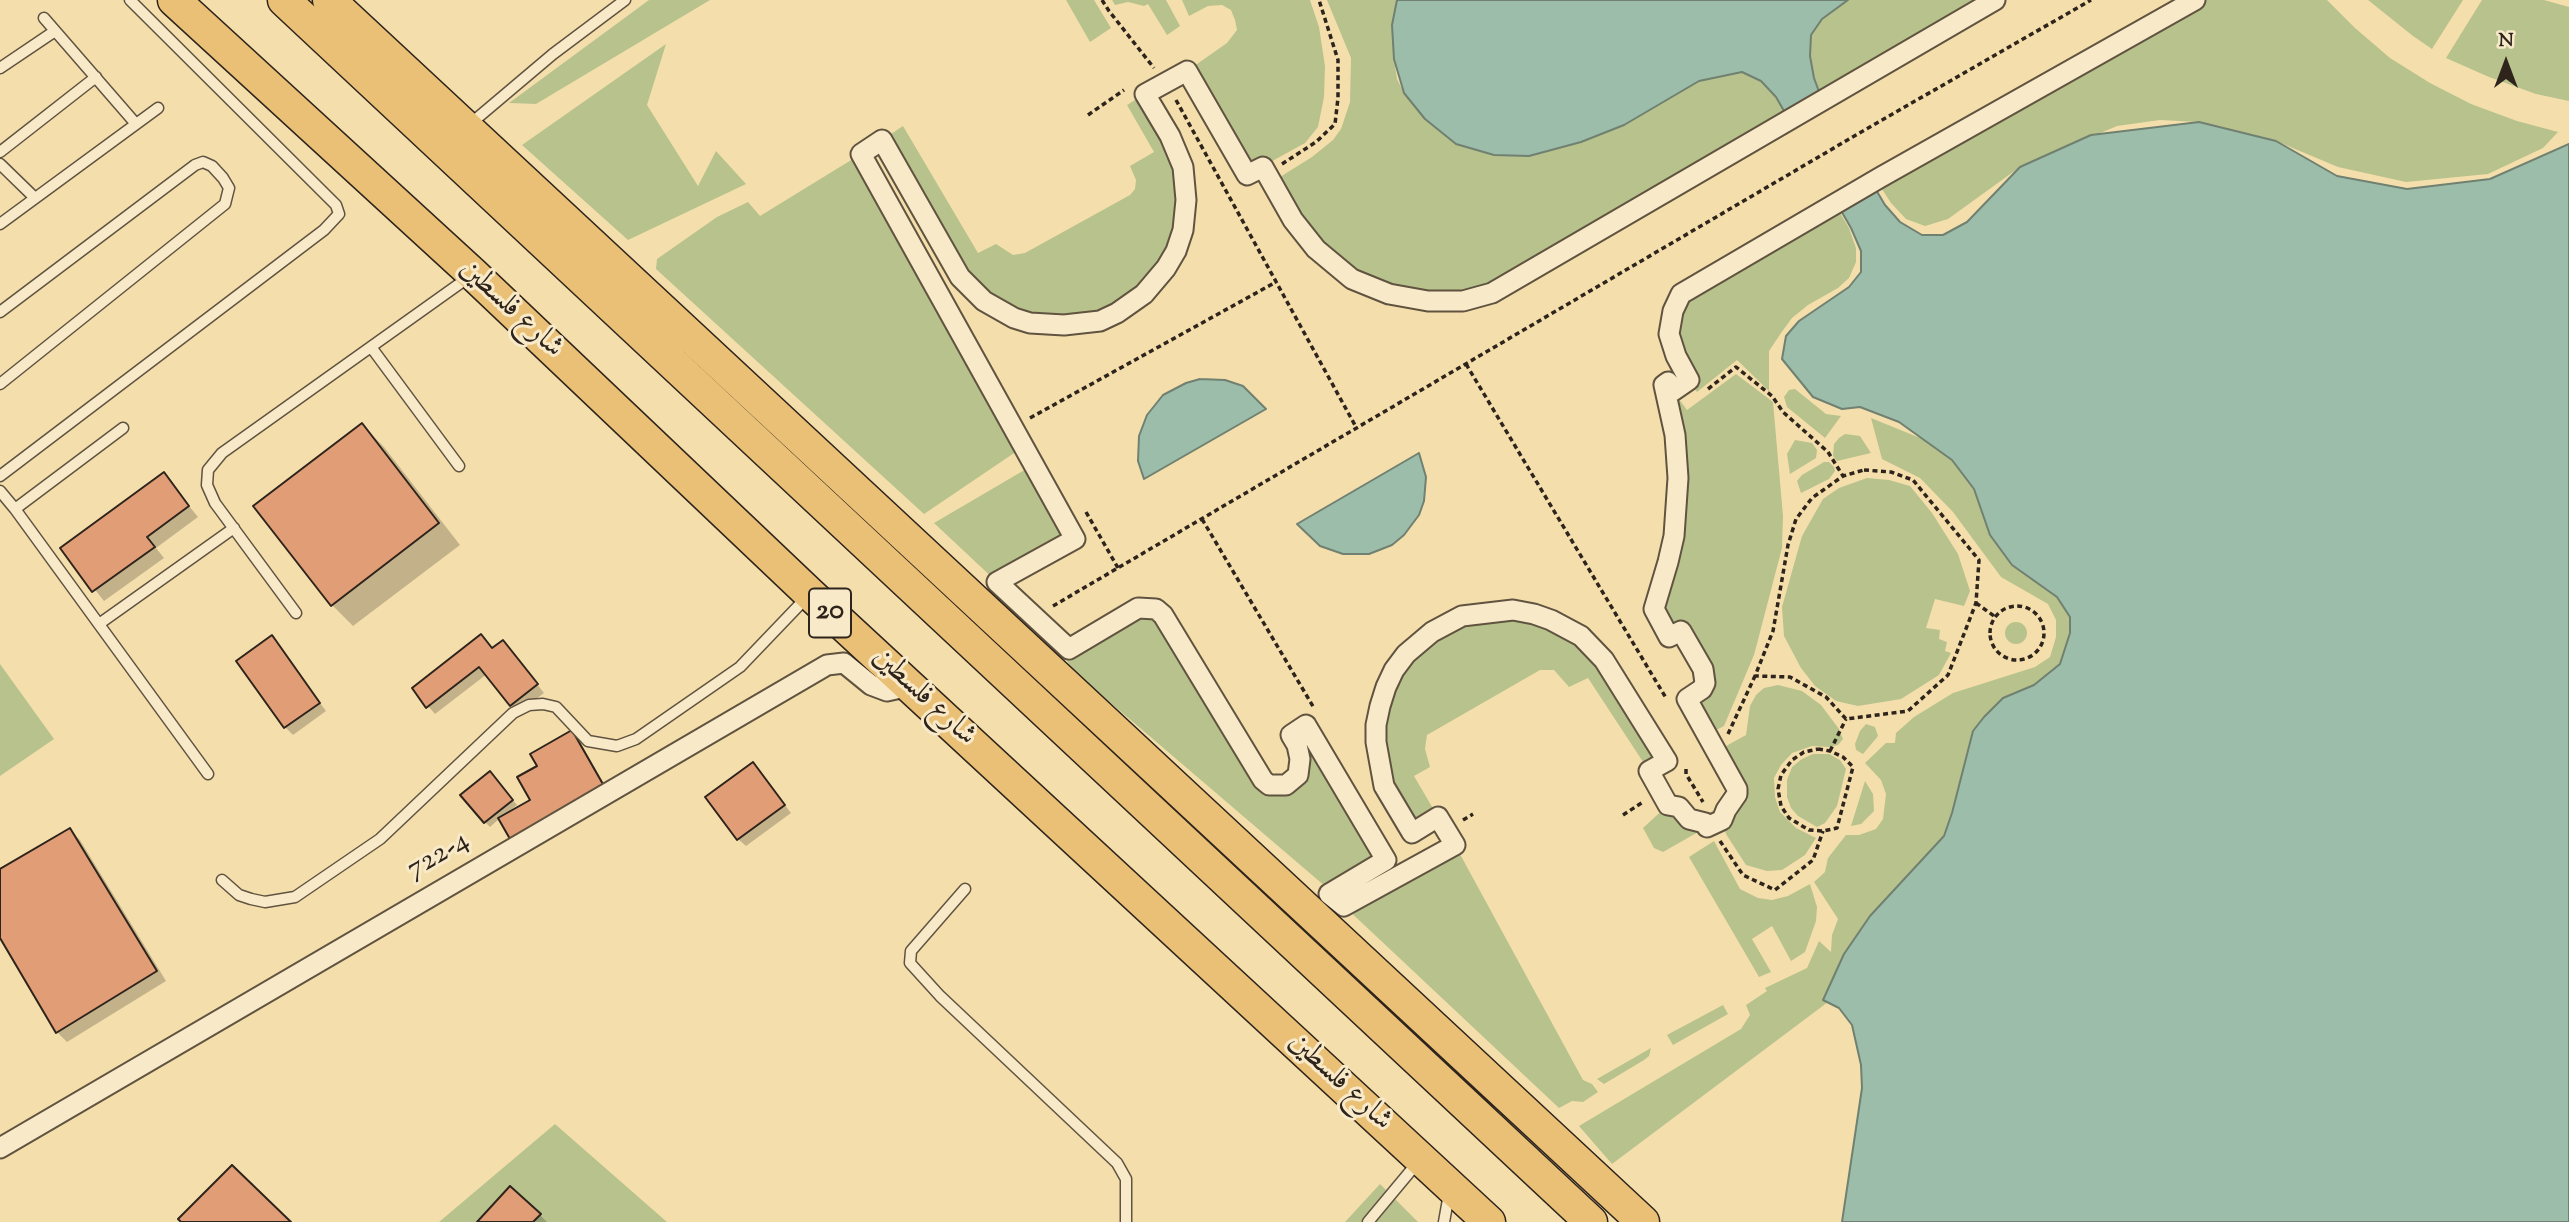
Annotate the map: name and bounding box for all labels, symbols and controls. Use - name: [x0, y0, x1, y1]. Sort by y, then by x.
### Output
- north arrow: [2471, 28, 2541, 98]
- text: N: [2498, 28, 2514, 55]
- street label: شارع فلسطين: [450, 253, 570, 367]
- road number: 20: [809, 588, 851, 638]
- street label: شارع فلسطين: [863, 641, 983, 755]
- street label: 722-4: [401, 825, 477, 889]
- street label: شارع فلسطين: [1279, 1026, 1399, 1140]

